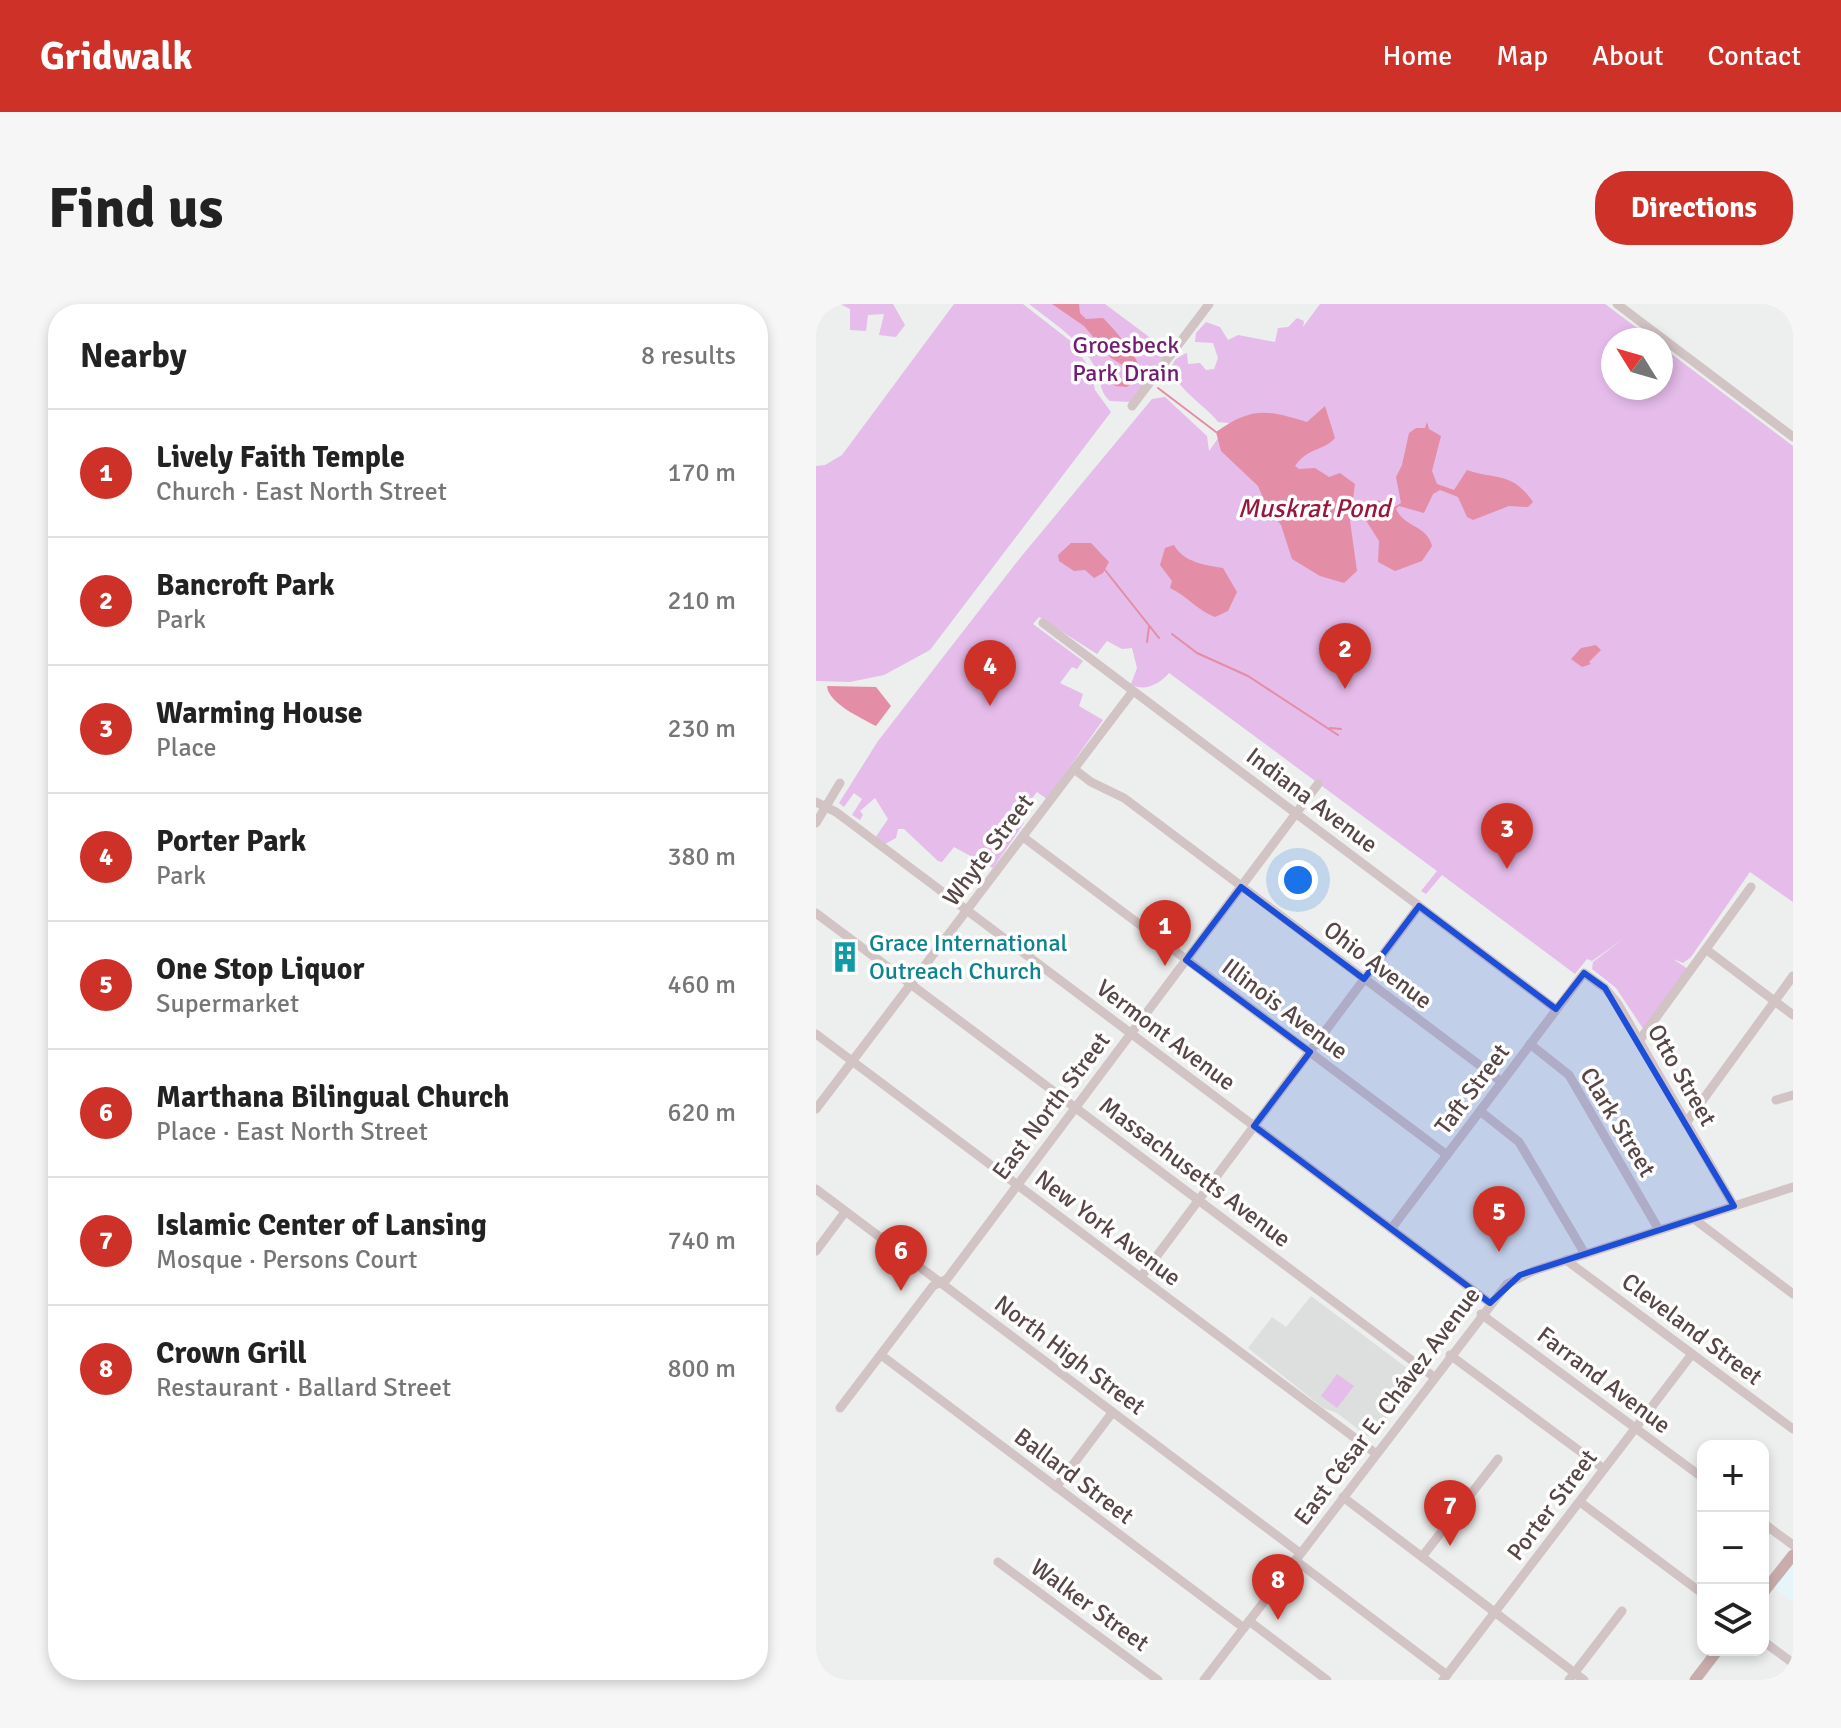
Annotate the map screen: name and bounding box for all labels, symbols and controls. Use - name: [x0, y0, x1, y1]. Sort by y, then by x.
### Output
- text: Gridwalk: [40, 33, 192, 80]
- text: Home: [1383, 39, 1452, 73]
- text: Map: [1496, 39, 1548, 73]
- text: About: [1592, 39, 1664, 73]
- text: Contact: [1708, 39, 1801, 73]
- button: Directions: [1595, 171, 1793, 245]
- text: Find us: [48, 174, 223, 243]
- north arrow: [1601, 328, 1673, 400]
- park label: Groesbeck Park Drain: [1072, 330, 1180, 388]
- text: Nearby: [80, 335, 187, 377]
- text: 8 results: [641, 340, 736, 372]
- text: Lively Faith Temple: [156, 439, 405, 476]
- text: 1: [99, 457, 113, 489]
- text: 170 m: [667, 457, 736, 489]
- text: Church · East North Street: [156, 476, 447, 508]
- water label: Muskrat Pond: [1238, 493, 1393, 525]
- text: Bancroft Park: [156, 567, 335, 604]
- text: 2: [99, 585, 113, 617]
- text: 210 m: [667, 585, 736, 617]
- text: Park: [156, 604, 206, 636]
- pin: 2: [1319, 623, 1371, 689]
- pin: 4: [964, 640, 1016, 706]
- text: Warming House: [156, 695, 363, 732]
- text: 3: [99, 713, 113, 745]
- text: 230 m: [667, 713, 736, 745]
- text: Place: [156, 732, 217, 764]
- street label: Indiana Avenue: [1240, 741, 1384, 859]
- street label: Whyte Street: [936, 788, 1040, 912]
- pin: 3: [1481, 803, 1533, 869]
- text: Porter Park: [156, 823, 306, 860]
- text: 4: [99, 841, 113, 873]
- text: 380 m: [667, 841, 736, 873]
- text: Park: [156, 860, 206, 892]
- your location: [1278, 860, 1318, 900]
- pin: 1: [1139, 900, 1191, 966]
- street label: Ohio Avenue: [1318, 914, 1438, 1016]
- place label: Grace International Outreach Church: [869, 928, 1068, 986]
- building icon: Grace International Outreach Church: [828, 940, 862, 974]
- text: One Stop Liquor: [156, 951, 364, 988]
- street label: Illinois Avenue: [1216, 952, 1354, 1066]
- text: 5: [99, 969, 113, 1001]
- text: 460 m: [667, 969, 736, 1001]
- street label: Vermont Avenue: [1090, 973, 1242, 1097]
- text: Supermarket: [156, 988, 299, 1020]
- street label: Otto Street: [1641, 1019, 1723, 1131]
- street label: East North Street: [986, 1026, 1116, 1186]
- street label: Taft Street: [1428, 1038, 1516, 1140]
- street label: Clark Street: [1574, 1062, 1662, 1182]
- text: Marthana Bilingual Church: [156, 1079, 509, 1116]
- street label: Massachusetts Avenue: [1093, 1090, 1297, 1254]
- text: 6: [99, 1097, 113, 1129]
- text: 620 m: [667, 1097, 736, 1129]
- text: Place · East North Street: [156, 1116, 428, 1148]
- street label: New York Avenue: [1029, 1163, 1187, 1293]
- pin: 5: [1473, 1186, 1525, 1252]
- text: Islamic Center of Lansing: [156, 1207, 487, 1244]
- text: 7: [99, 1225, 113, 1257]
- text: 740 m: [667, 1225, 736, 1257]
- pin: 6: [875, 1225, 927, 1291]
- text: Mosque · Persons Court: [156, 1244, 417, 1276]
- street label: Cleveland Street: [1616, 1266, 1768, 1392]
- street label: East César E. Chávez Avenue: [1287, 1281, 1487, 1531]
- street label: North High Street: [989, 1289, 1151, 1421]
- street label: Farrand Avenue: [1531, 1320, 1677, 1440]
- text: Crown Grill: [156, 1335, 307, 1372]
- text: 8: [99, 1353, 113, 1385]
- text: 800 m: [667, 1353, 736, 1385]
- text: Restaurant · Ballard Street: [156, 1372, 451, 1404]
- street label: Ballard Street: [1008, 1421, 1140, 1531]
- map controls: [1697, 1440, 1769, 1656]
- button: +: [1697, 1440, 1769, 1512]
- street label: Porter Street: [1500, 1443, 1604, 1567]
- pin: 7: [1424, 1480, 1476, 1546]
- button: −: [1697, 1512, 1769, 1584]
- street label: Walker Street: [1025, 1552, 1155, 1658]
- pin: 8: [1252, 1554, 1304, 1620]
- button: layers: [1697, 1584, 1769, 1656]

